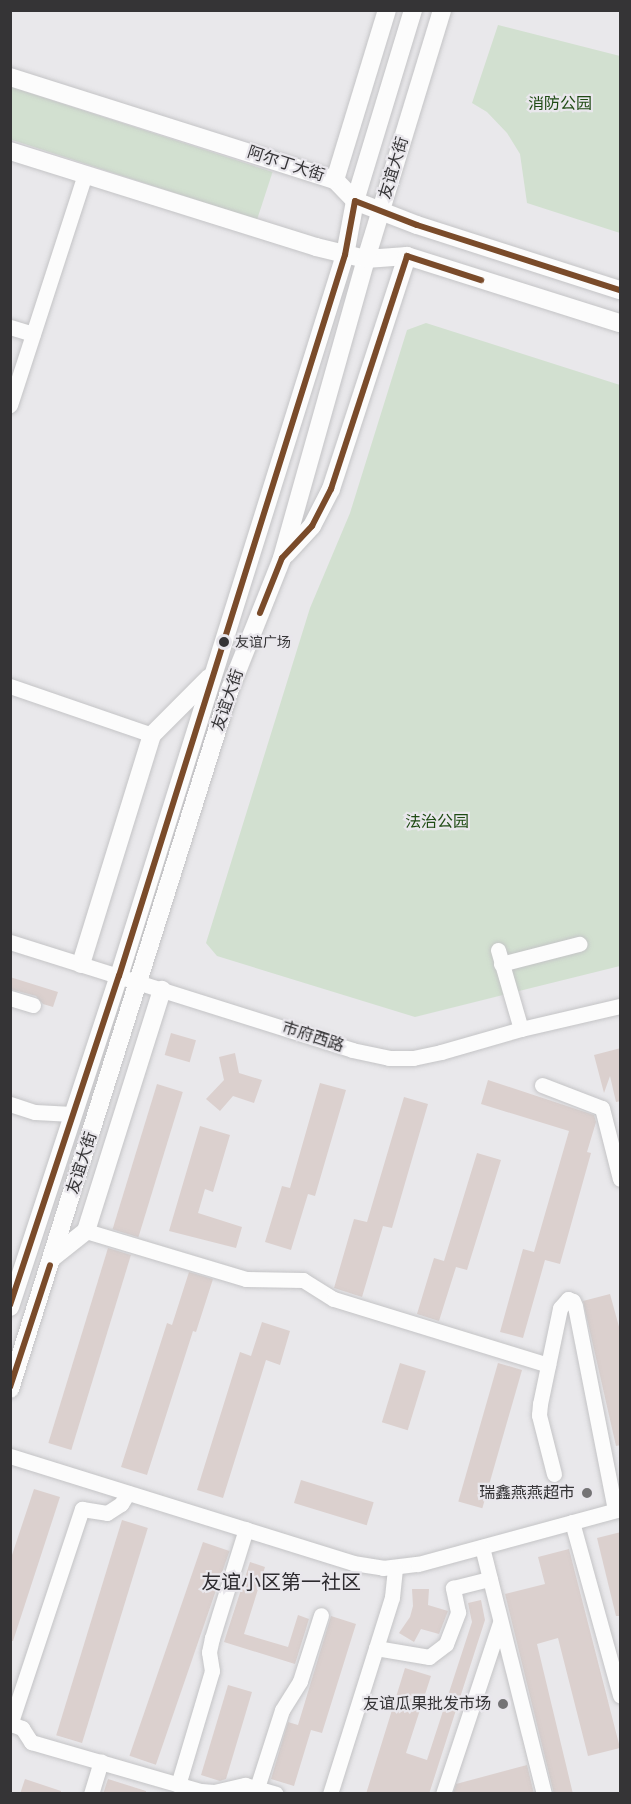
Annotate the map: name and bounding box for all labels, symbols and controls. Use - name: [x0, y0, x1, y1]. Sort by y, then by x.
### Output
- park label: 消防公园: [528, 94, 592, 114]
- street label: 友谊大街: [375, 135, 413, 201]
- street label: 阿尔丁大街: [245, 143, 327, 185]
- place label: 友谊广场: [235, 634, 291, 650]
- marker: 友谊广场: [218, 636, 230, 648]
- street label: 友谊大街: [209, 667, 247, 733]
- park label: 法治公园: [405, 812, 469, 832]
- street label: 市府西路: [280, 1018, 346, 1056]
- street label: 友谊大街: [63, 1130, 101, 1196]
- place label: 瑞鑫燕燕超市: [479, 1483, 575, 1503]
- marker: 瑞鑫燕燕超市: [580, 1486, 594, 1500]
- district label: 友谊小区第一社区: [201, 1570, 361, 1594]
- place label: 友谊瓜果批发市场: [363, 1694, 491, 1714]
- marker: 友谊瓜果批发市场: [496, 1697, 510, 1711]

